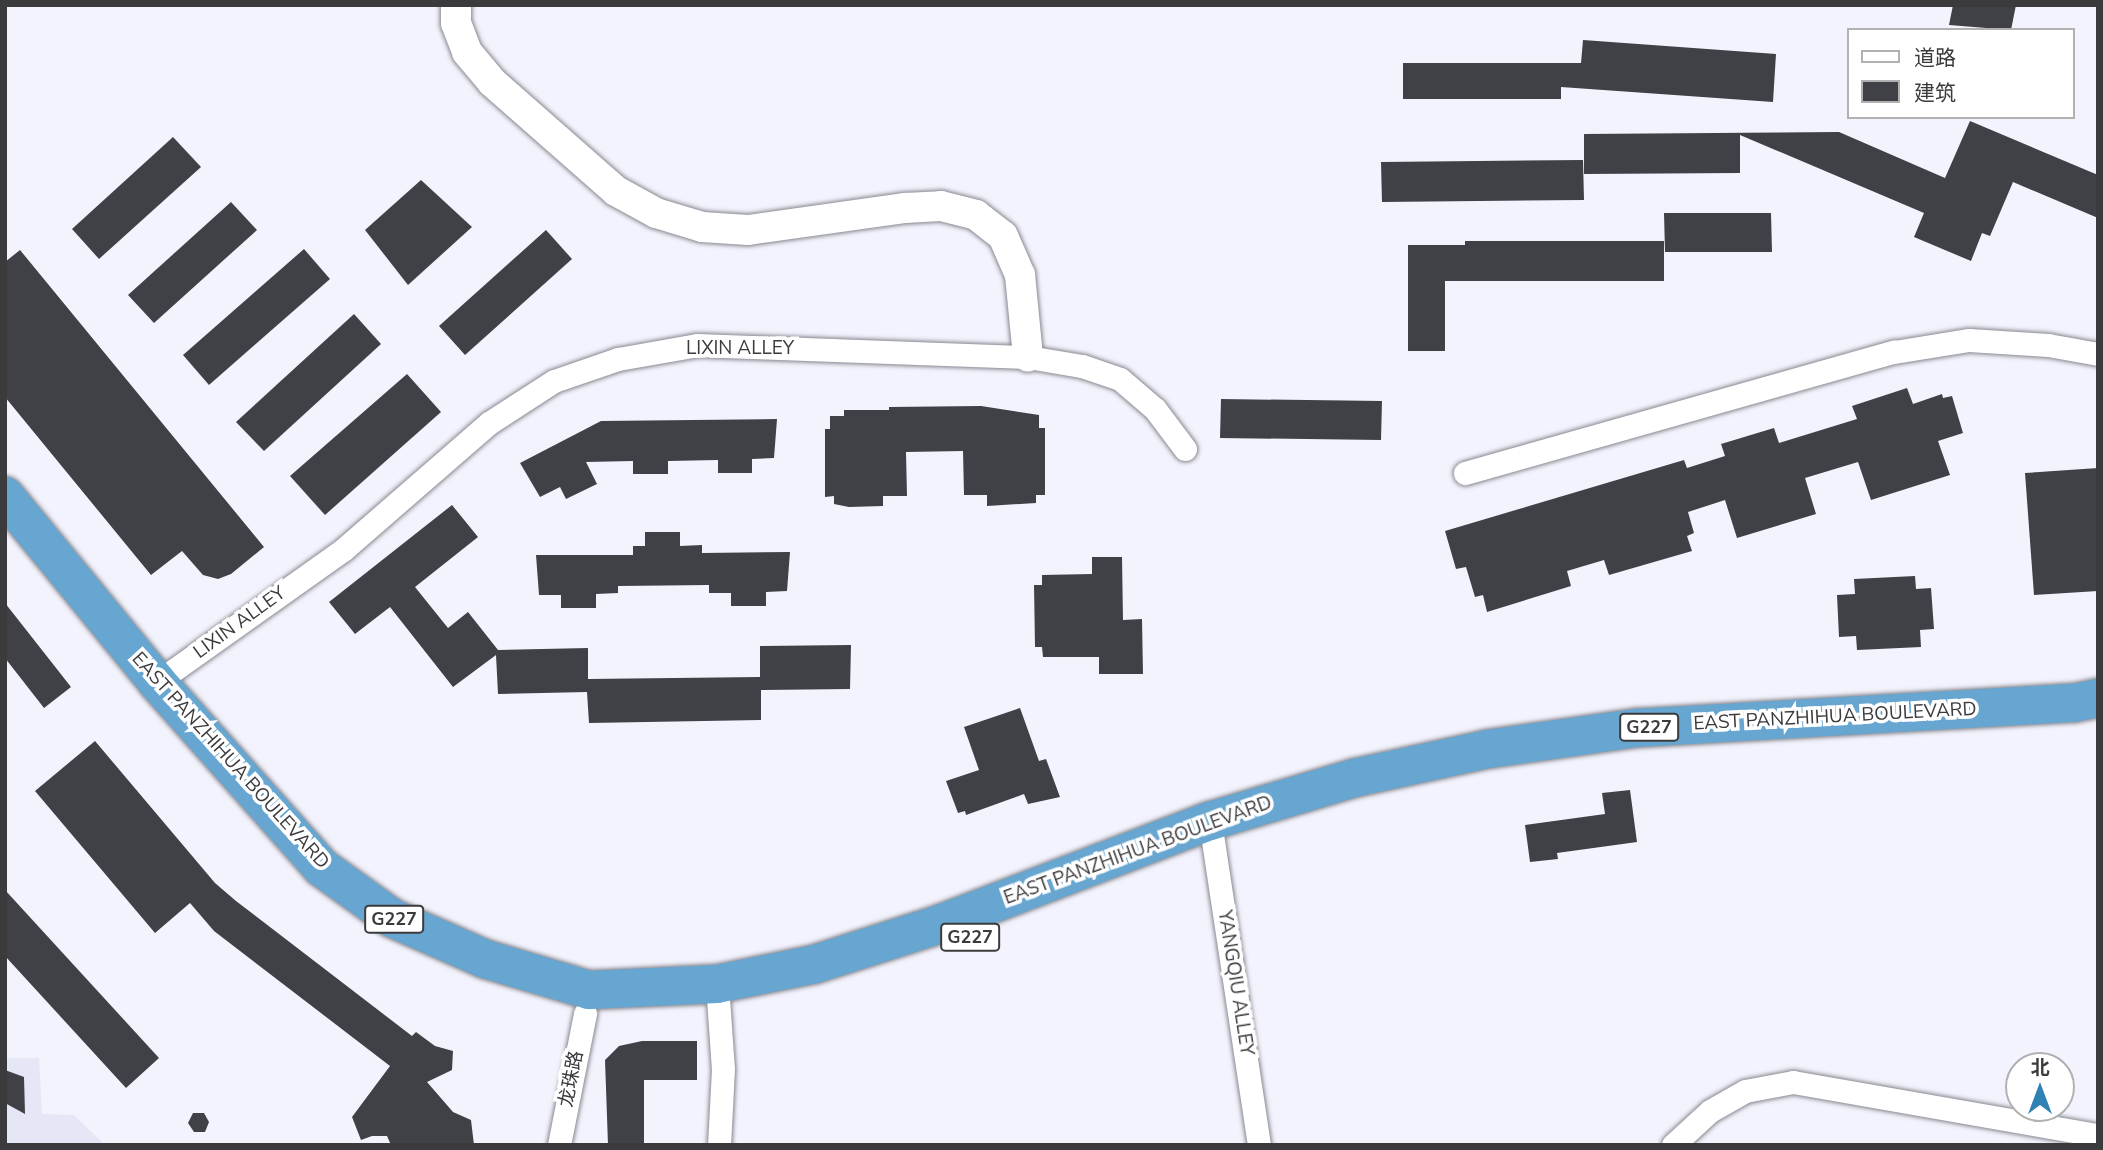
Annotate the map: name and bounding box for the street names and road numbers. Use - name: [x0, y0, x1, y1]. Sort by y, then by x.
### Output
- street label: LIXIN ALLEY: [686, 338, 794, 360]
- street label: LIXIN ALLEY: [190, 582, 290, 664]
- street label: EAST PANZHIHUA BOULEVARD: [127, 648, 333, 874]
- street label: EAST PANZHIHUA BOULEVARD: [1693, 698, 1977, 736]
- road number: G227: [1618, 712, 1680, 742]
- street label: EAST PANZHIHUA BOULEVARD: [1001, 792, 1275, 910]
- road number: G227: [362, 904, 426, 934]
- street label: YANGQIU ALLEY: [1212, 909, 1258, 1057]
- road number: G227: [939, 922, 1002, 952]
- street label: 龙珠路: [555, 1049, 589, 1109]

